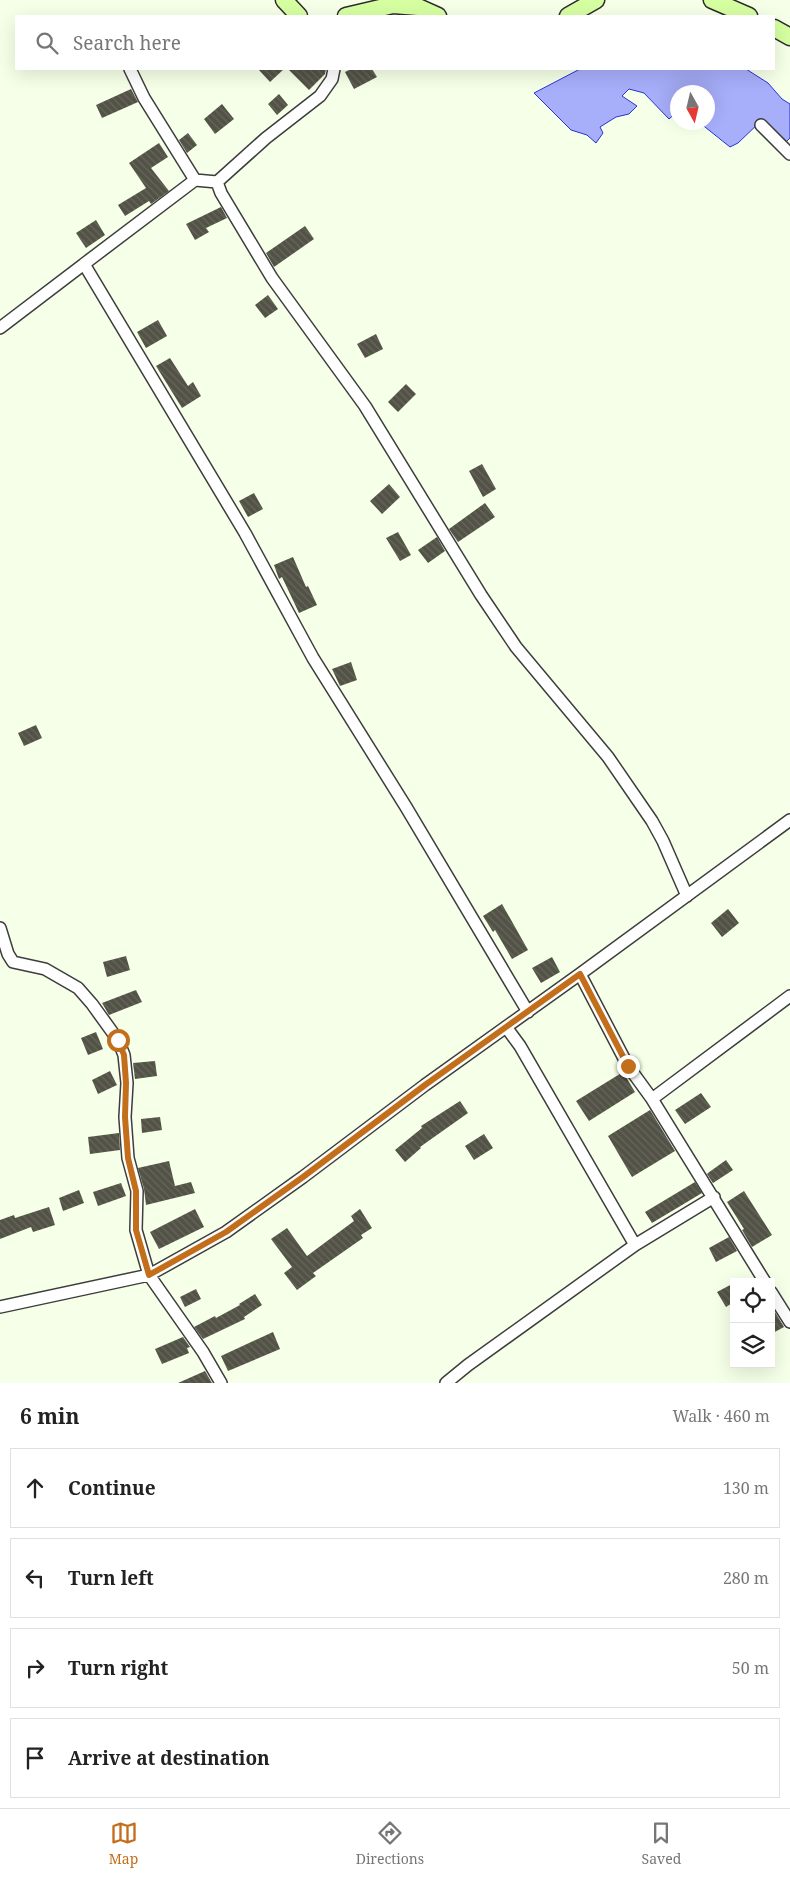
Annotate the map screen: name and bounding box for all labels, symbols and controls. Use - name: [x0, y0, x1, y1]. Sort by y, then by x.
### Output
- search box: [15, 15, 775, 70]
- icon: search: [33, 29, 61, 57]
- text: Search here: [73, 30, 181, 56]
- north arrow: [670, 85, 715, 130]
- route start: [107, 1029, 130, 1052]
- route end: [617, 1055, 640, 1078]
- map controls: [730, 1278, 775, 1368]
- button: locate: [730, 1278, 775, 1323]
- button: layers: [730, 1323, 775, 1368]
- text: 6 min: [20, 1402, 79, 1430]
- text: Walk · 460 m: [673, 1405, 770, 1427]
- icon: ahead: [21, 1474, 49, 1502]
- text: Continue: [68, 1475, 156, 1501]
- text: 130 m: [723, 1477, 769, 1499]
- icon: left: [21, 1564, 49, 1592]
- text: Turn left: [68, 1565, 154, 1591]
- text: 280 m: [723, 1567, 769, 1589]
- icon: right: [21, 1654, 49, 1682]
- text: Turn right: [68, 1655, 168, 1681]
- text: 50 m: [732, 1657, 769, 1679]
- icon: arrive: [21, 1744, 49, 1772]
- text: Arrive at destination: [68, 1745, 270, 1771]
- tab: Map: [109, 1819, 138, 1868]
- tab: Directions: [356, 1819, 424, 1868]
- tab: Saved: [642, 1819, 681, 1868]

